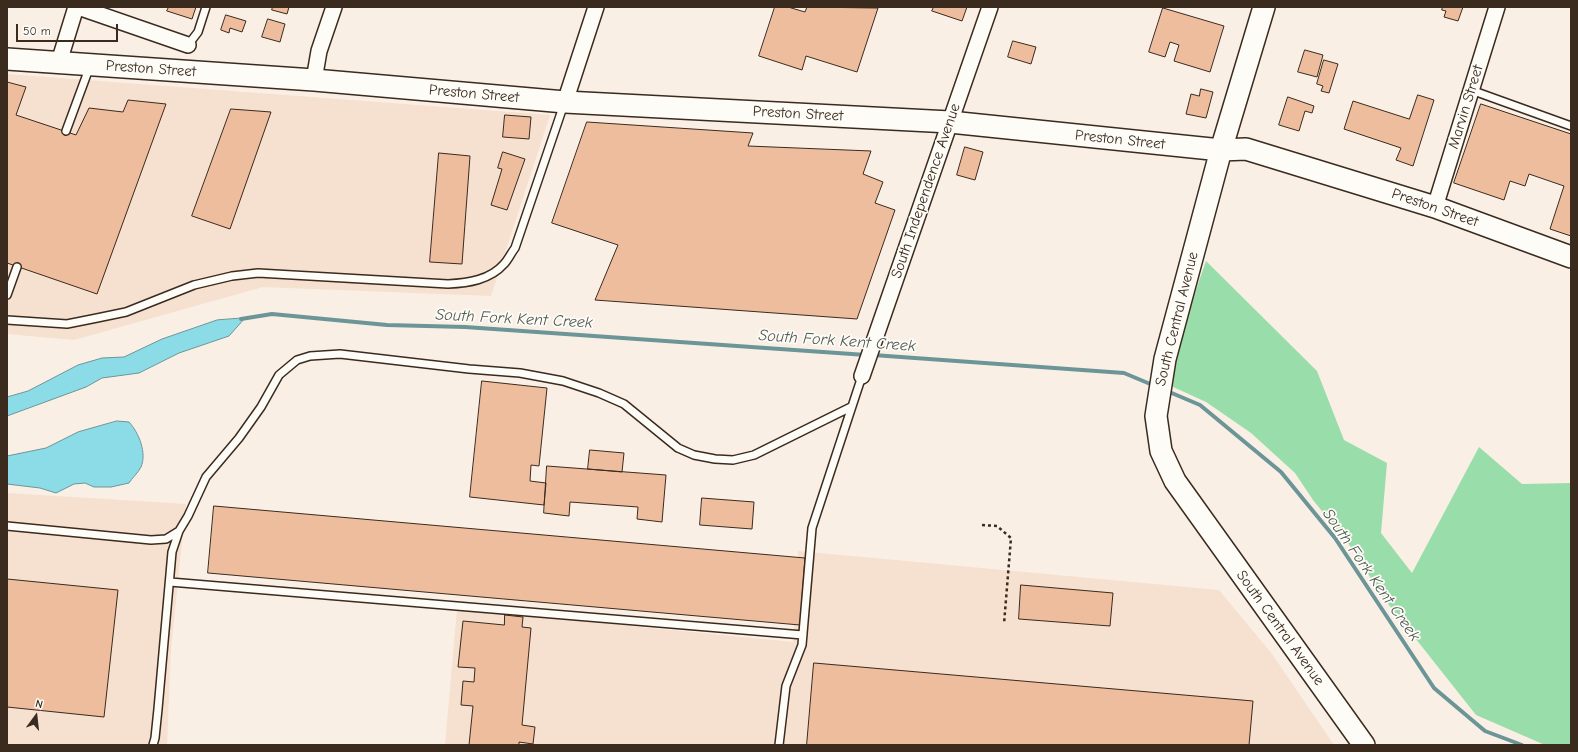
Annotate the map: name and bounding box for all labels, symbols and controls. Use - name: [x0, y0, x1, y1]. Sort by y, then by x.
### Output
- scale bar: [18, 16, 120, 42]
- text: 50 m: [23, 24, 51, 38]
- street label: Preston Street: [105, 57, 197, 81]
- street label: Marvin Street: [1445, 63, 1487, 151]
- street label: Preston Street: [428, 81, 520, 107]
- street label: South Independence Avenue: [888, 101, 964, 281]
- street label: Preston Street: [752, 103, 844, 125]
- street label: Preston Street: [1074, 126, 1166, 154]
- street label: Preston Street: [1389, 185, 1481, 231]
- street label: South Central Avenue: [1152, 250, 1202, 388]
- water label: South Fork Kent Creek: [435, 305, 593, 333]
- water label: South Fork Kent Creek: [758, 326, 916, 356]
- water label: South Fork Kent Creek: [1318, 505, 1424, 645]
- street label: South Central Avenue: [1232, 567, 1328, 689]
- north arrow: [16, 696, 56, 736]
- text: N: [34, 697, 44, 711]

